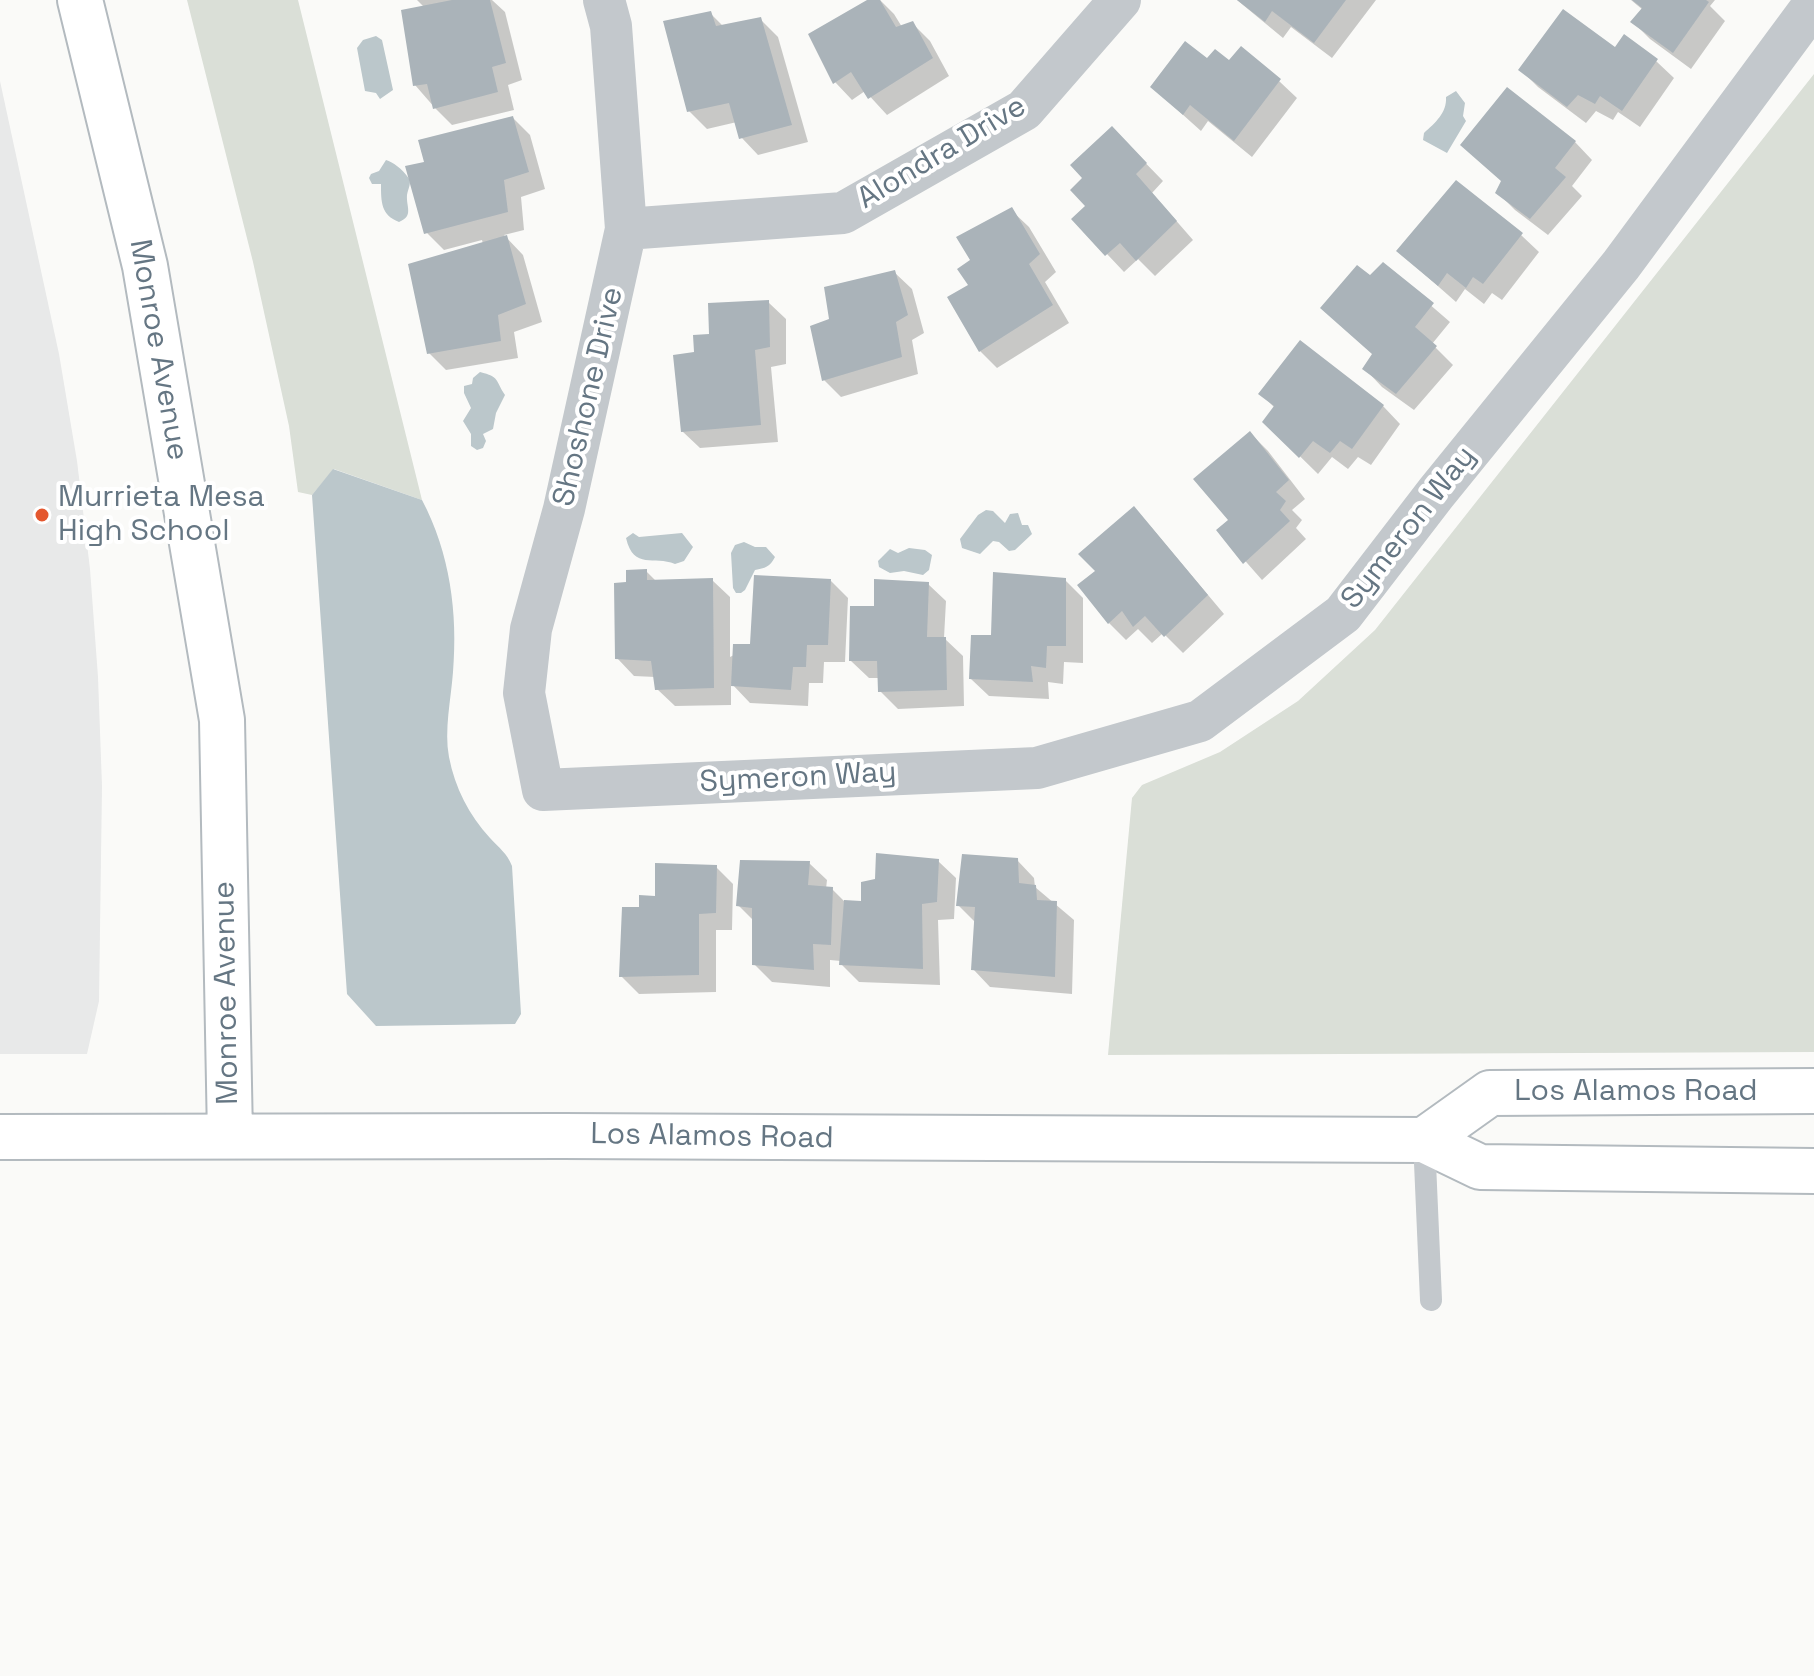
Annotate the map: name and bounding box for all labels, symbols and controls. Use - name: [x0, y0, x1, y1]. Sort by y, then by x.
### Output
- street label: Alondra Drive: [851, 89, 1033, 217]
- street label: Monroe Avenue: [121, 237, 195, 463]
- street label: Shoshone Drive: [546, 284, 632, 510]
- street label: Symeron Way: [1334, 439, 1484, 617]
- place label: Murrieta Mesa High School: [58, 480, 265, 550]
- marker: Murrieta Mesa High School: [33, 506, 51, 524]
- street label: Symeron Way: [699, 755, 897, 801]
- street label: Monroe Avenue: [207, 881, 247, 1105]
- street label: Los Alamos Road: [1514, 1074, 1758, 1110]
- street label: Los Alamos Road: [590, 1117, 834, 1157]

